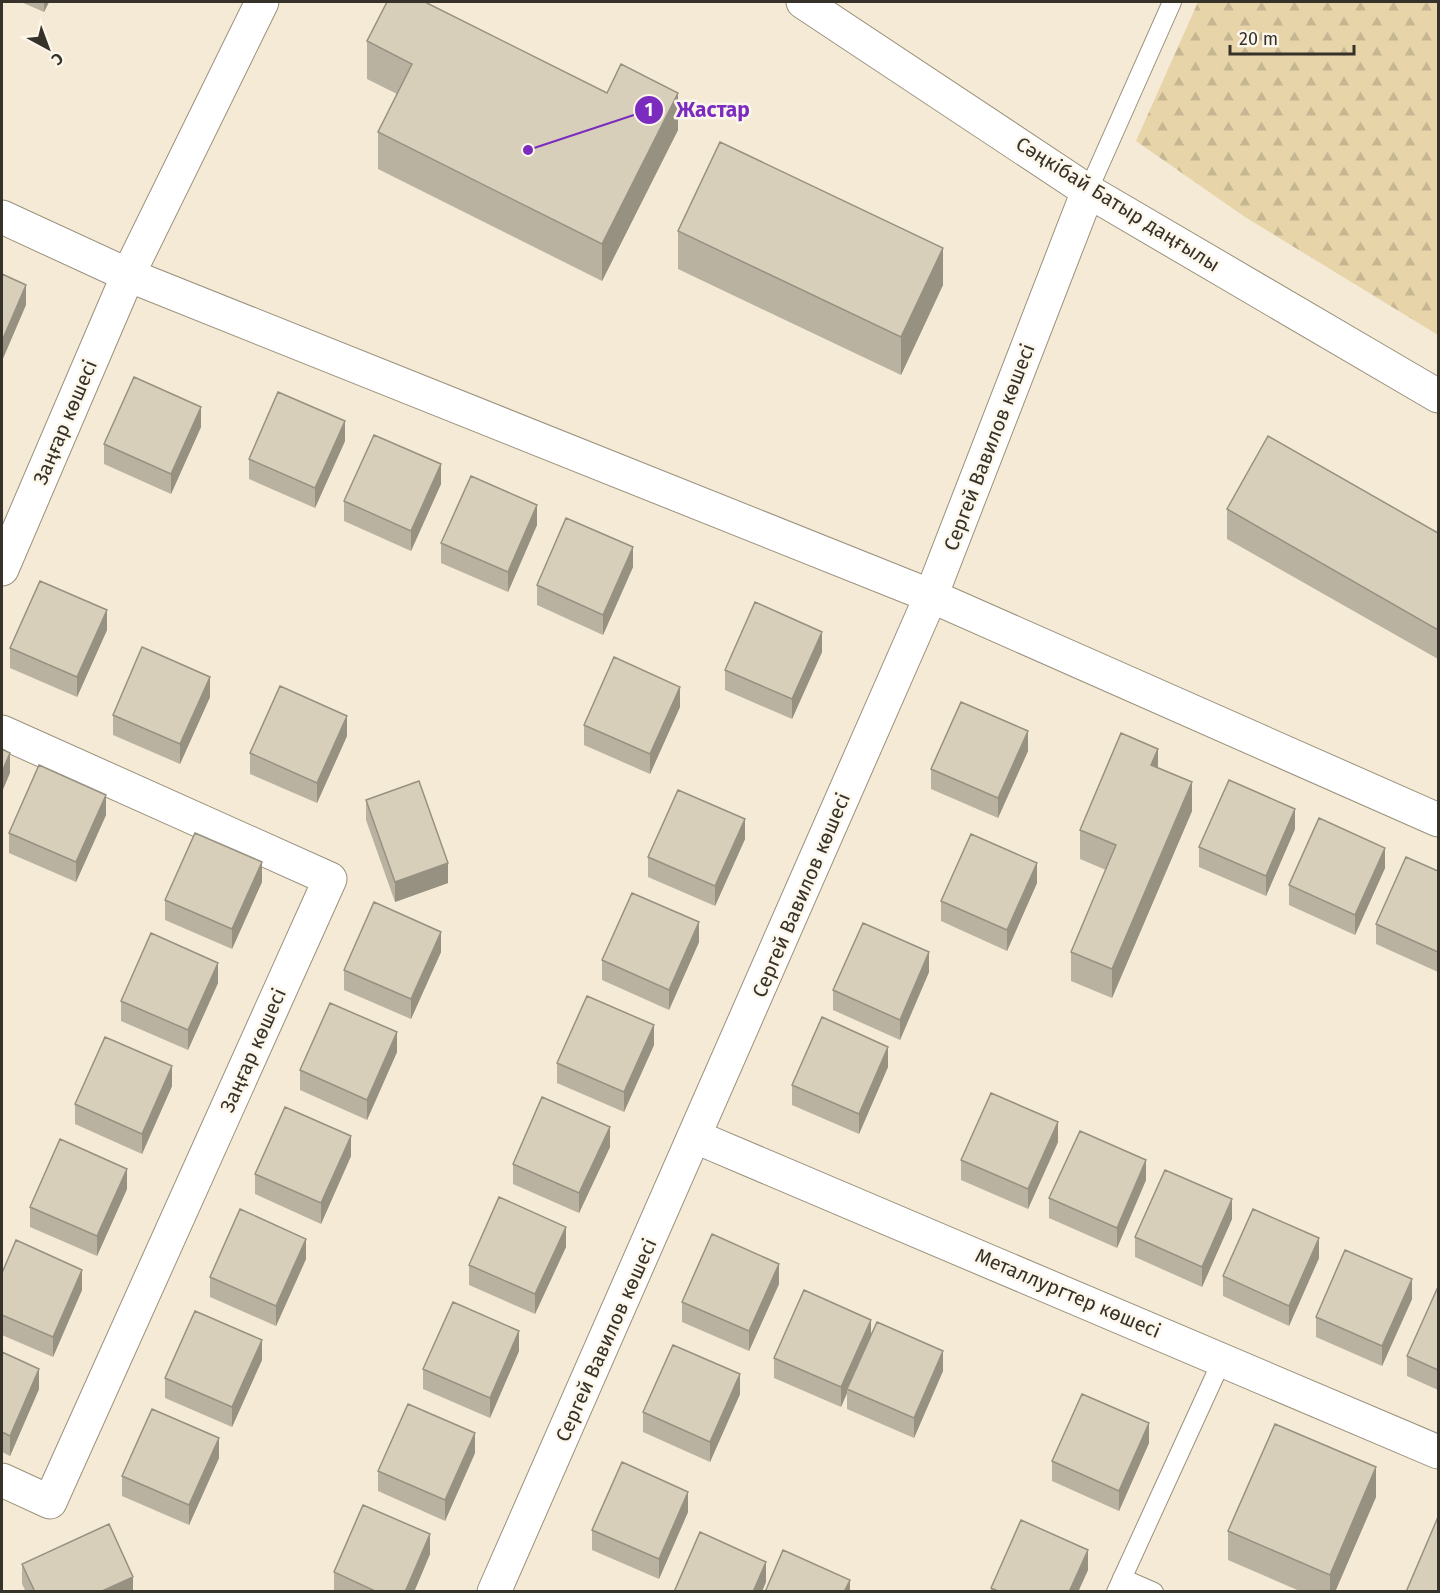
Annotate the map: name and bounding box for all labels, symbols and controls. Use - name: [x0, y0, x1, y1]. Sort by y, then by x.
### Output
- north arrow: [18, 18, 78, 78]
- scale bar: [1230, 18, 1354, 56]
- text: 20 m: [1239, 28, 1278, 50]
- text: С: [47, 49, 67, 70]
- callout: Жастар: [634, 91, 762, 130]
- text: Жастар: [675, 97, 750, 123]
- text: 1: [645, 99, 653, 121]
- street label: Сәңкібай Батыр даңғылы: [1012, 131, 1224, 277]
- street label: Сергей Вавилов көшесі: [938, 340, 1040, 554]
- street label: Заңғар көшесі: [28, 356, 102, 488]
- street label: Сергей Вавилов көшесі: [747, 789, 855, 1001]
- street label: Заңғар көшесі: [215, 984, 291, 1116]
- street label: Сергей Вавилов көшесі: [550, 1235, 662, 1445]
- street label: Металлургтер көшесі: [972, 1243, 1164, 1343]

